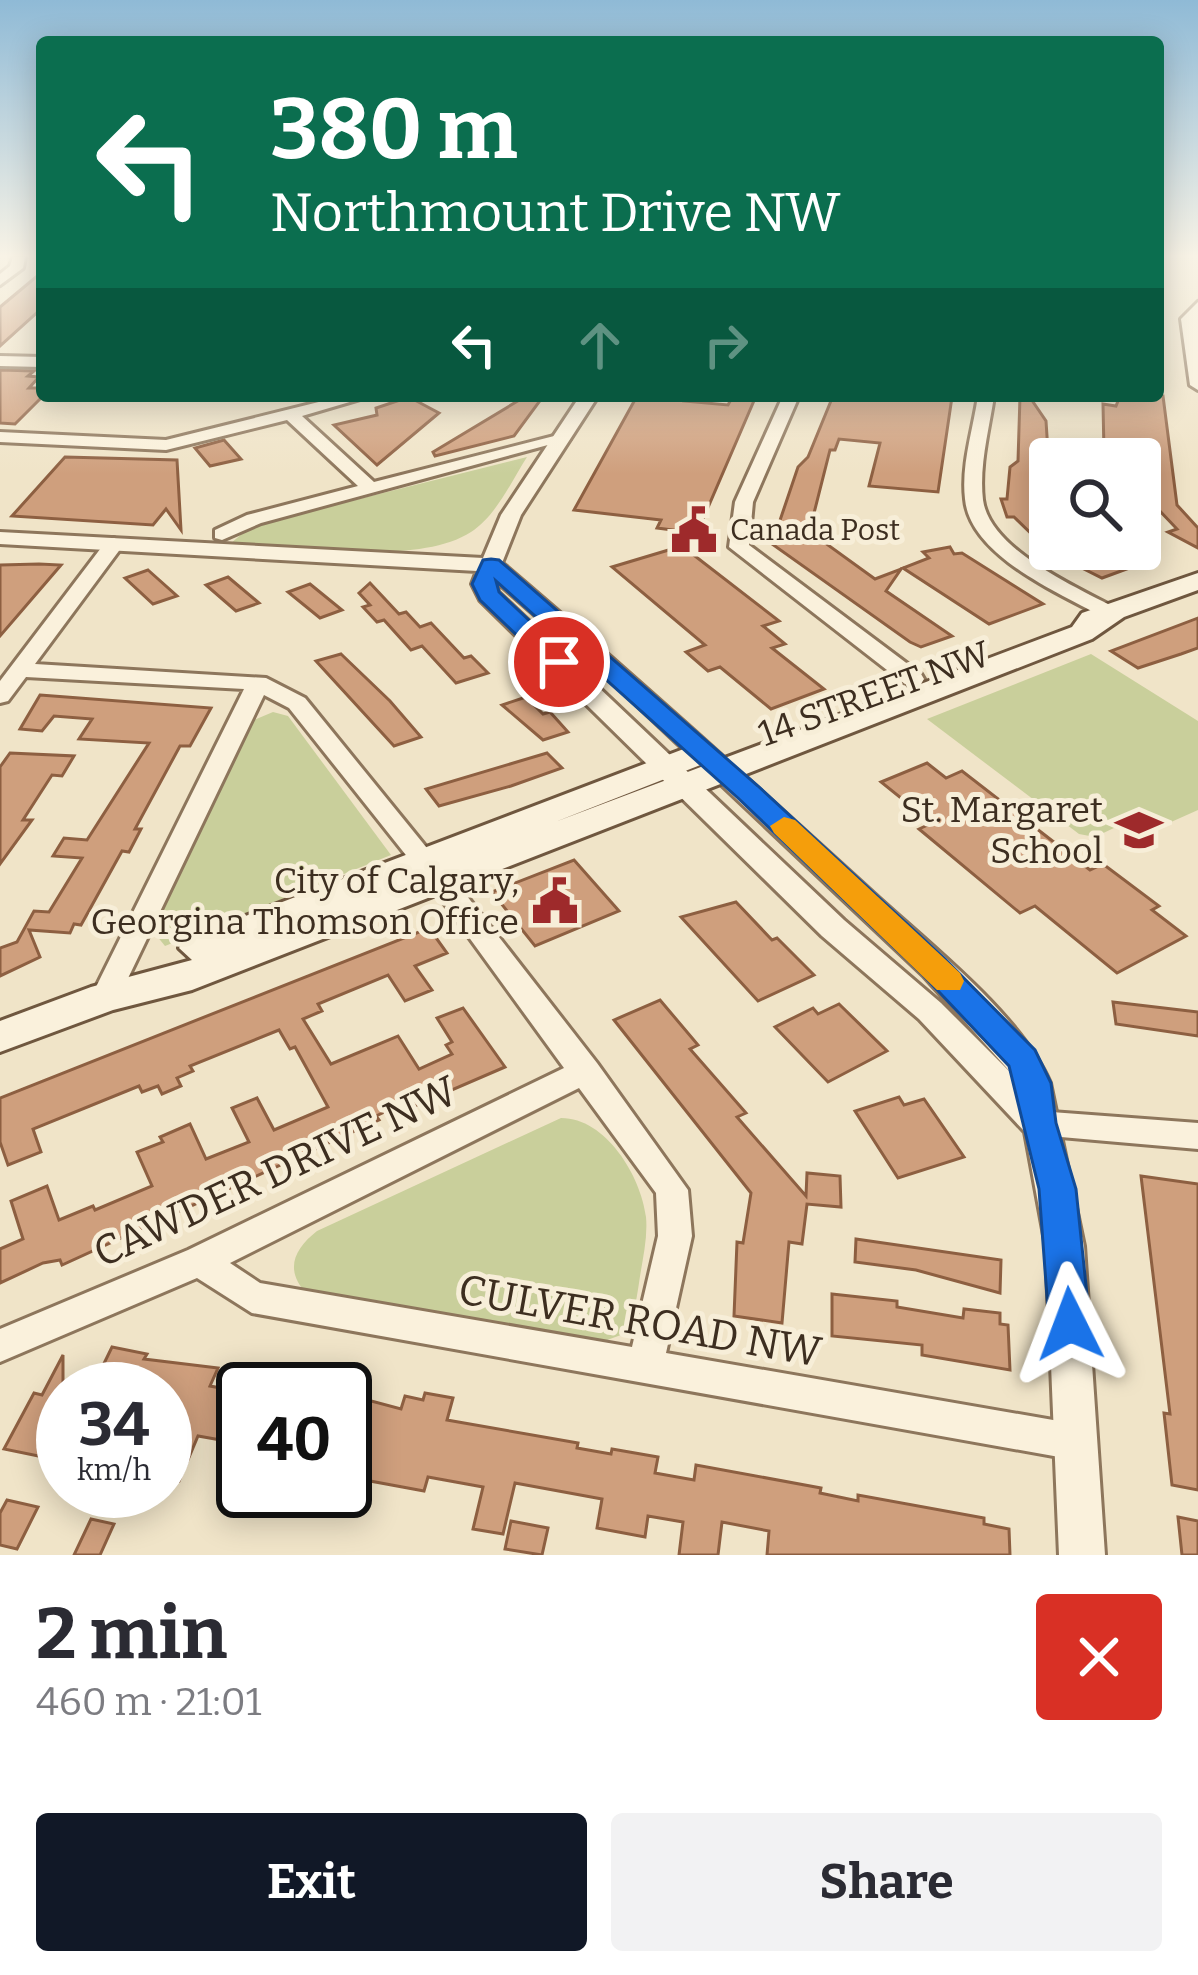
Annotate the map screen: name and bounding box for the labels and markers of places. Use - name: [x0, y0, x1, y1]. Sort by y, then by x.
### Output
- public building icon: Canada Post: [669, 505, 719, 555]
- place label: Canada Post: [730, 512, 900, 548]
- pin: [508, 611, 610, 713]
- place label: St. Margaret School: [900, 788, 1103, 873]
- school or university icon: St. Margaret School: [1114, 805, 1164, 855]
- place label: City of Calgary, Georgina Thomson Office: [91, 859, 519, 944]
- public building icon: City of Calgary, Georgina Thomson Office: [530, 876, 580, 926]

